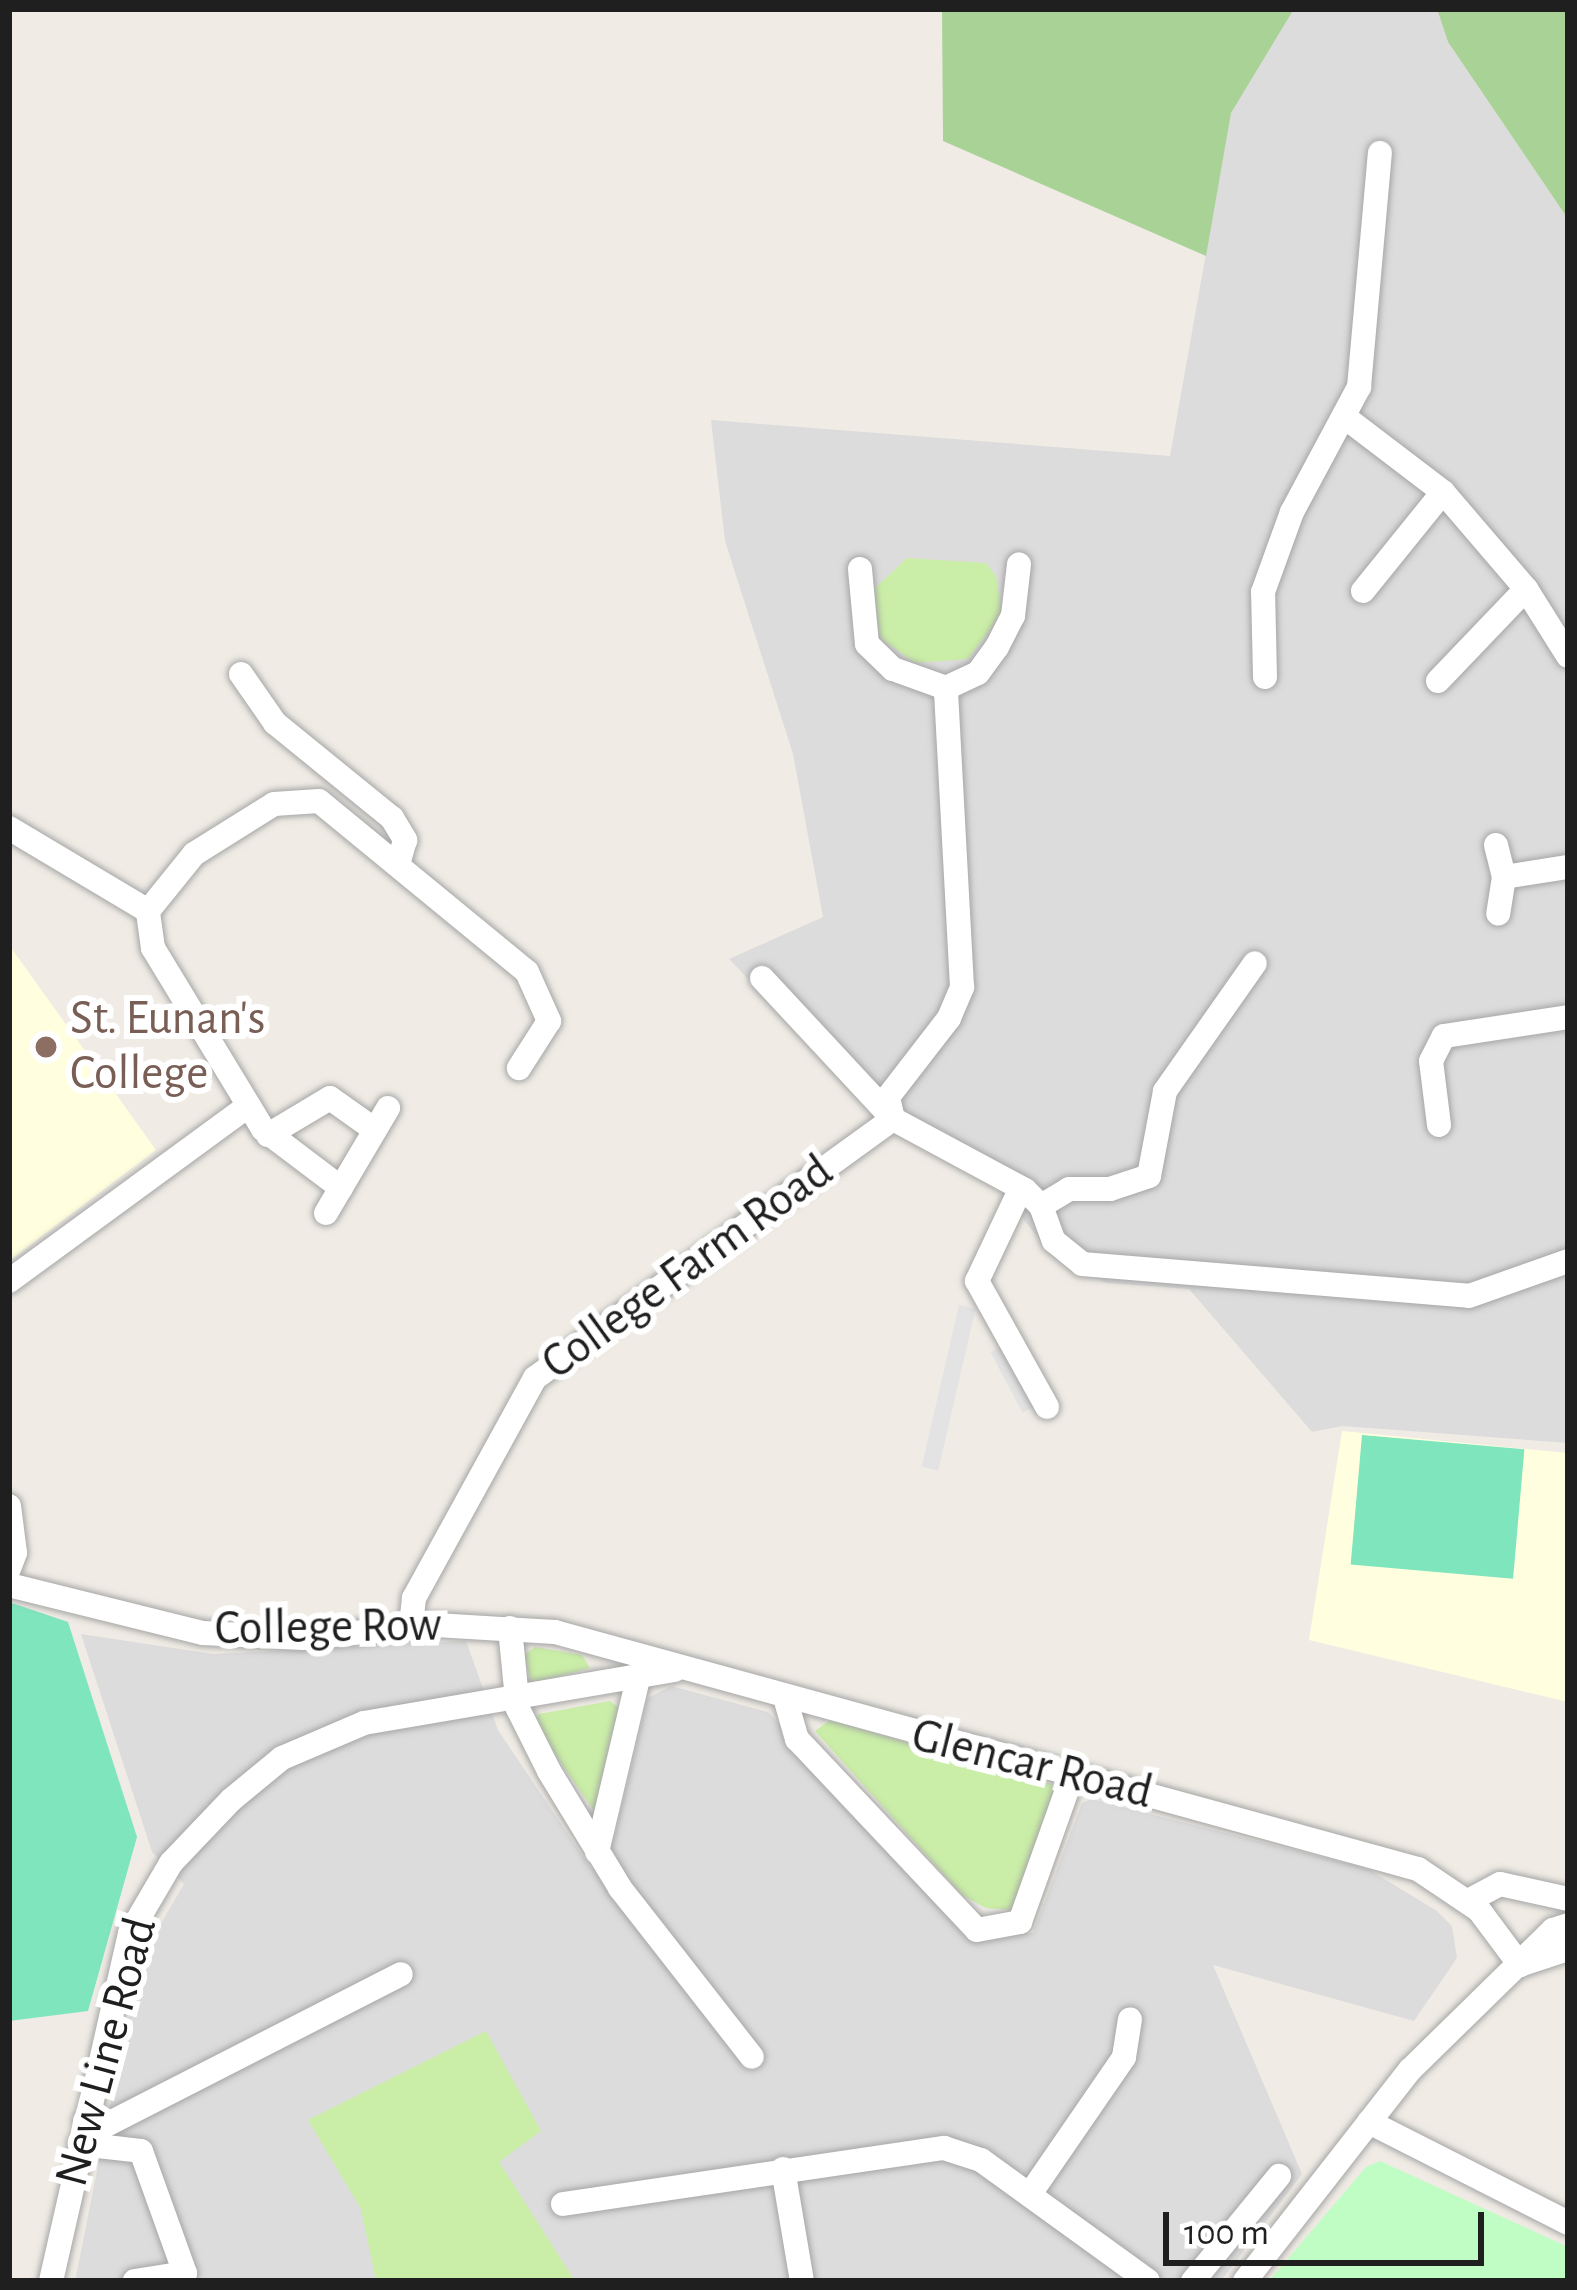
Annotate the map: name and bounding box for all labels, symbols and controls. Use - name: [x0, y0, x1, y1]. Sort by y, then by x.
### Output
- place label: St. Eunan's College: [70, 990, 265, 1103]
- marker: St. Eunan's College: [33, 1034, 59, 1060]
- street label: College Farm Road: [532, 1143, 844, 1393]
- street label: College Row: [214, 1597, 442, 1659]
- street label: Glencar Road: [906, 1707, 1158, 1823]
- street label: New Line Road: [43, 1911, 171, 2193]
- scale bar: [1169, 2188, 1490, 2262]
- text: 100 m: [1184, 2215, 1269, 2251]

